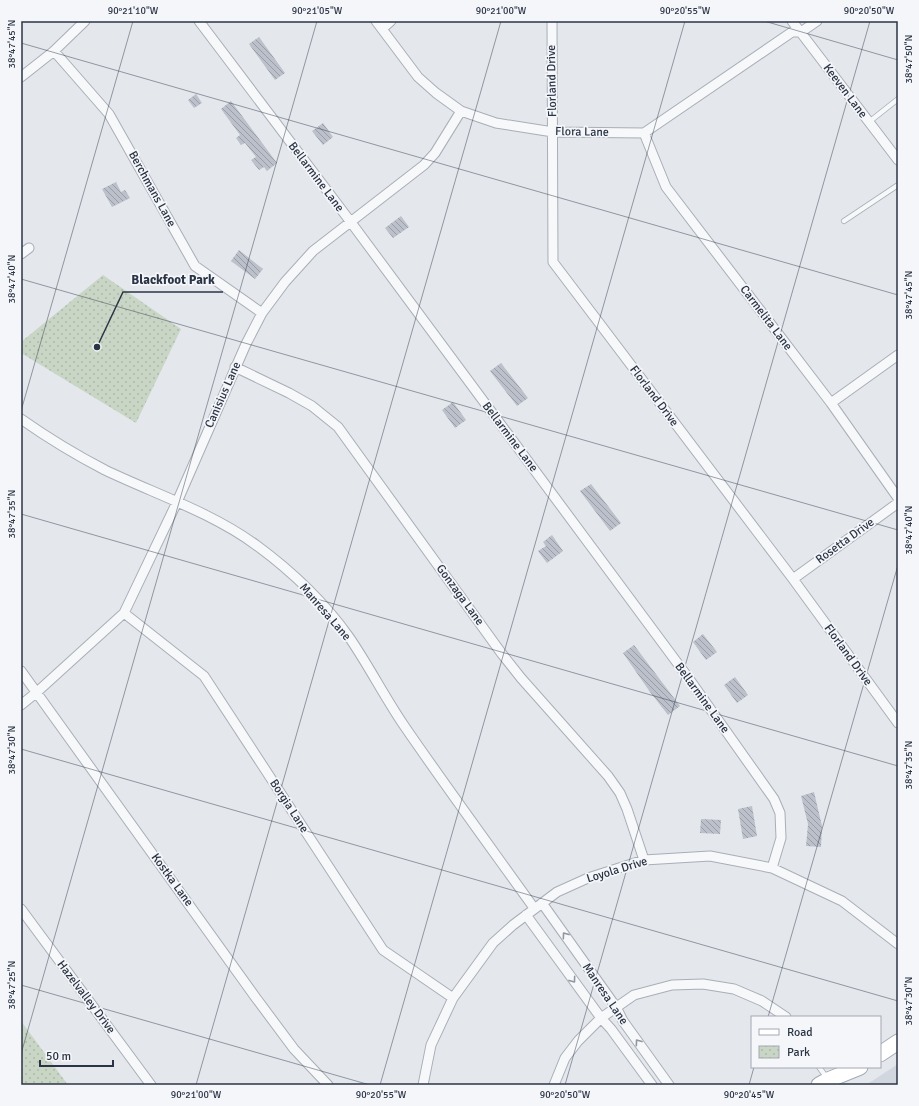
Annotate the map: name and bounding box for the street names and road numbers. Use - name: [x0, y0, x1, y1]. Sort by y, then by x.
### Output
- street label: Florland Drive: [544, 45, 560, 117]
- street label: Keeven Lane: [820, 61, 870, 121]
- street label: Flora Lane: [555, 124, 609, 140]
- street label: Bellarmine Lane: [285, 139, 347, 215]
- street label: Berchmans Lane: [125, 148, 179, 230]
- street label: Carmelita Lane: [737, 282, 795, 354]
- street label: Canisius Lane: [202, 360, 244, 430]
- street label: Florland Drive: [626, 363, 682, 429]
- street label: Bellarmine Lane: [479, 399, 541, 475]
- street label: Rosetta Drive: [813, 515, 877, 567]
- street label: Gonzaga Lane: [433, 562, 487, 628]
- street label: Manresa Lane: [296, 580, 354, 644]
- street label: Florland Drive: [821, 621, 875, 689]
- street label: Bellarmine Lane: [671, 660, 733, 736]
- street label: Borgia Lane: [266, 776, 312, 836]
- street label: Kostka Lane: [148, 850, 196, 910]
- street label: Loyola Drive: [585, 854, 649, 886]
- street label: Hazelvalley Drive: [54, 957, 118, 1037]
- street label: Manresa Lane: [579, 960, 631, 1028]

